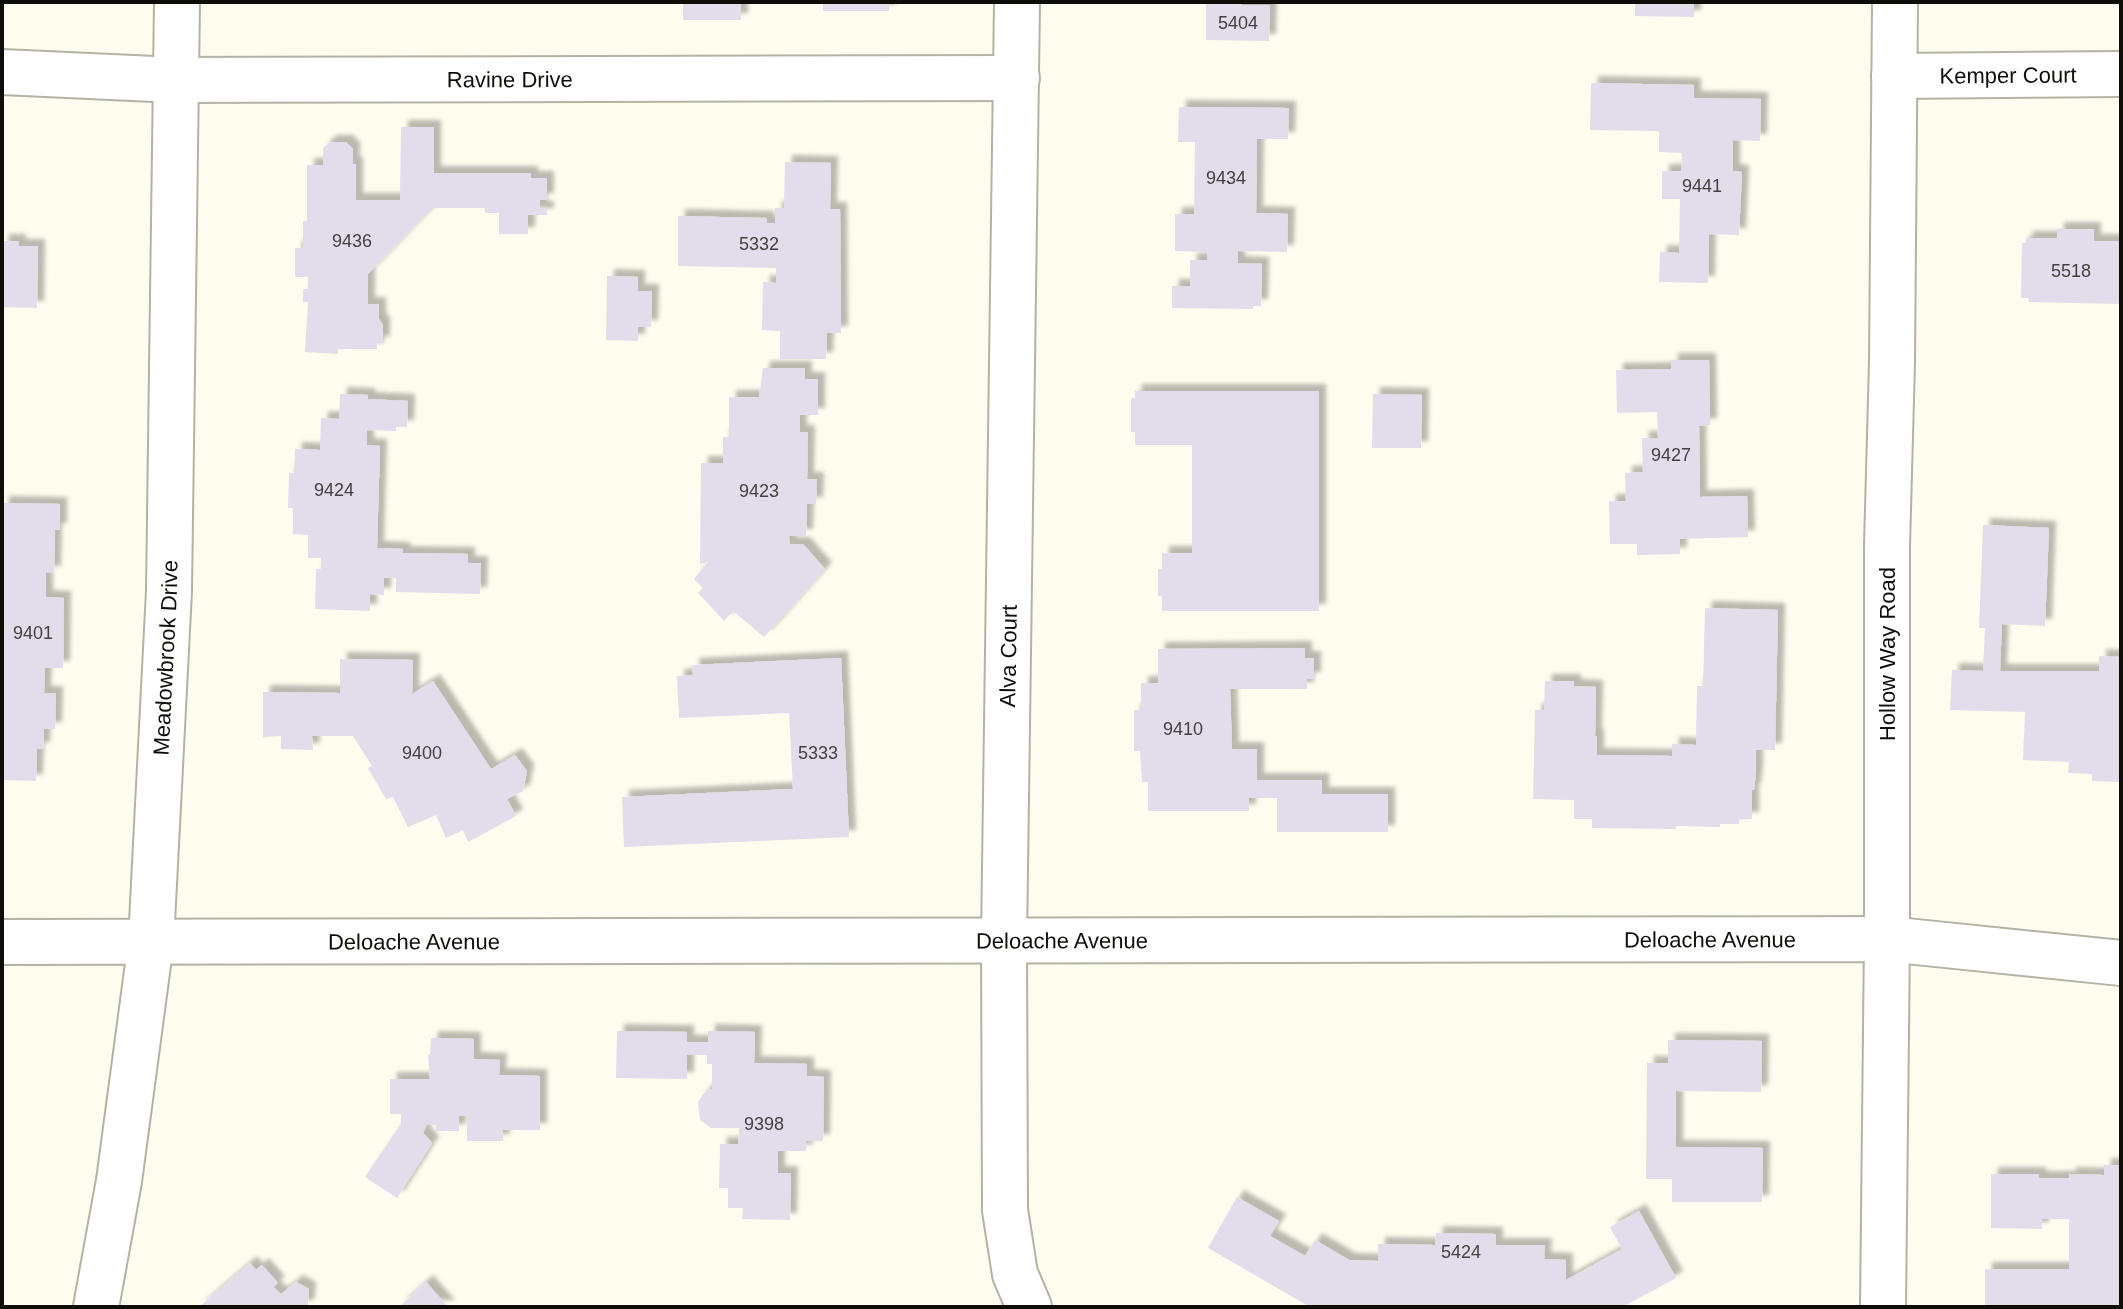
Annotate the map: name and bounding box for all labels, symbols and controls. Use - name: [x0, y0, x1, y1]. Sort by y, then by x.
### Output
- house number: 5404: [1218, 13, 1258, 33]
- street label: Kemper Court: [1939, 62, 2077, 89]
- street label: Ravine Drive: [447, 67, 573, 92]
- house number: 9434: [1206, 168, 1246, 188]
- house number: 9441: [1682, 176, 1722, 196]
- house number: 9436: [332, 231, 372, 251]
- house number: 5332: [739, 234, 779, 254]
- house number: 5518: [2051, 261, 2091, 281]
- house number: 9427: [1651, 445, 1691, 465]
- house number: 9424: [314, 480, 354, 500]
- house number: 9423: [739, 481, 779, 501]
- street label: Meadowbrook Drive: [149, 560, 182, 756]
- street label: Hollow Way Road: [1875, 567, 1900, 741]
- street label: Alva Court: [995, 604, 1022, 708]
- house number: 9401: [13, 623, 53, 643]
- house number: 9410: [1163, 719, 1203, 739]
- house number: 9400: [402, 743, 442, 763]
- house number: 5333: [798, 743, 838, 763]
- street label: Deloache Avenue: [1624, 927, 1796, 952]
- street label: Deloache Avenue: [976, 928, 1148, 953]
- street label: Deloache Avenue: [328, 929, 500, 954]
- house number: 9398: [744, 1114, 784, 1134]
- house number: 5424: [1441, 1242, 1481, 1262]

